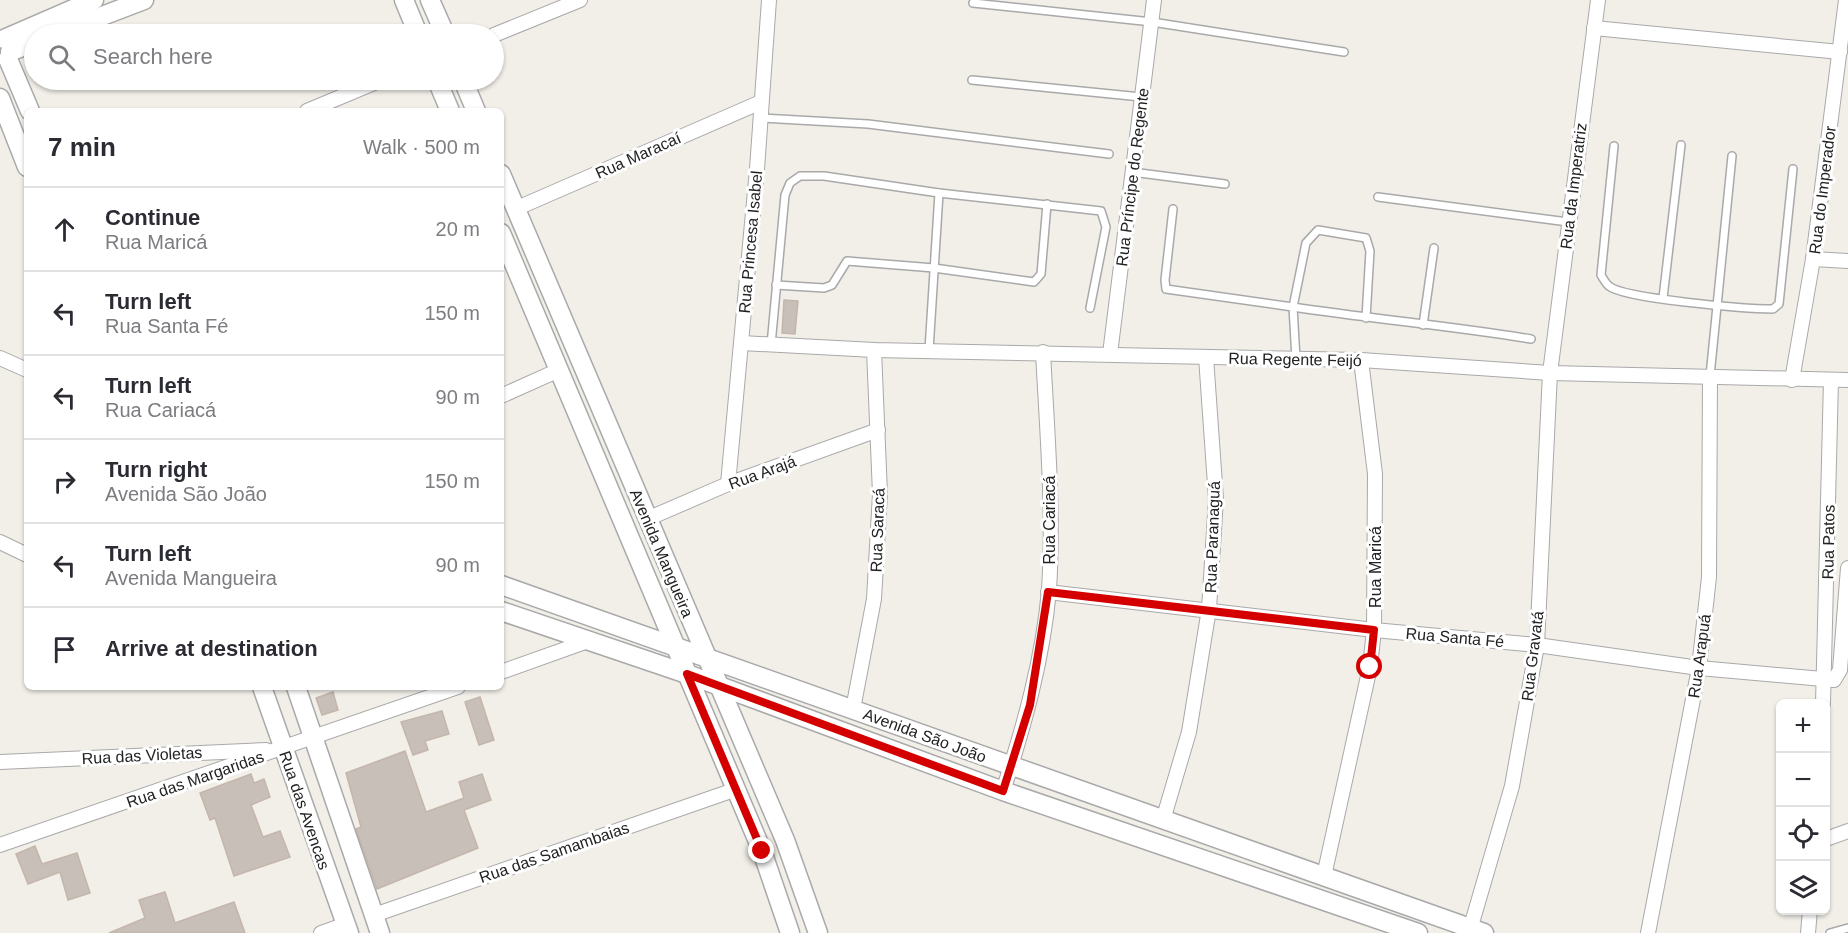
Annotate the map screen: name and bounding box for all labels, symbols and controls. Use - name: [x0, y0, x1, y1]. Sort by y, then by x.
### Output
- search box: [24, 24, 504, 90]
- icon: search: [45, 41, 78, 74]
- text: Search here: [93, 44, 213, 69]
- street label: Rua Príncipe do Regente: [1113, 87, 1152, 267]
- street label: Rua da Imperatriz: [1557, 122, 1590, 250]
- street label: Rua do Imperador: [1806, 124, 1839, 255]
- street label: Rua Maracaí: [593, 129, 684, 182]
- text: 7 min: [48, 132, 116, 162]
- text: Walk · 500 m: [363, 136, 480, 158]
- street label: Rua Princesa Isabel: [736, 170, 765, 314]
- text: Continue: [105, 205, 200, 230]
- icon: ahead: [48, 213, 81, 246]
- text: 20 m: [436, 218, 480, 240]
- text: Rua Maricá: [105, 231, 207, 253]
- text: Turn left: [105, 289, 191, 314]
- icon: left: [48, 297, 81, 330]
- text: 150 m: [424, 302, 480, 324]
- text: Rua Santa Fé: [105, 315, 228, 337]
- street label: Rua Regente Feijó: [1228, 350, 1362, 369]
- text: Turn left: [105, 373, 191, 398]
- icon: left: [48, 381, 81, 414]
- text: 90 m: [436, 386, 480, 408]
- text: Rua Cariacá: [105, 399, 216, 421]
- street label: Rua Arajá: [726, 452, 798, 492]
- text: Turn right: [105, 457, 207, 482]
- icon: right: [48, 465, 81, 498]
- text: 150 m: [424, 470, 480, 492]
- street label: Rua Cariacá: [1041, 475, 1058, 564]
- street label: Rua Paranaguá: [1202, 481, 1223, 593]
- text: Avenida São João: [105, 483, 267, 505]
- street label: Avenida Mangueira: [627, 487, 696, 620]
- street label: Rua Saracá: [868, 487, 887, 573]
- street label: Rua Patos: [1819, 505, 1838, 580]
- street label: Rua Maricá: [1367, 526, 1384, 608]
- text: Turn left: [105, 541, 191, 566]
- icon: left: [48, 549, 81, 582]
- text: 90 m: [436, 554, 480, 576]
- text: Avenida Mangueira: [105, 567, 277, 589]
- street label: Rua Gravatá: [1519, 610, 1546, 702]
- street label: Rua Arapuá: [1685, 613, 1714, 699]
- street label: Rua Santa Fé: [1405, 625, 1505, 650]
- icon: arrive: [48, 633, 81, 666]
- text: Arrive at destination: [105, 636, 318, 661]
- route start: [1356, 653, 1382, 679]
- map controls: [1776, 699, 1830, 915]
- button: +: [1776, 699, 1830, 753]
- street label: Avenida São João: [861, 705, 989, 766]
- street label: Rua das Violetas: [81, 744, 203, 767]
- street label: Rua das Margaridas: [124, 748, 266, 811]
- street label: Rua das Avencas: [276, 749, 333, 872]
- button: −: [1776, 753, 1830, 807]
- button: locate: [1776, 807, 1830, 861]
- street label: Rua das Samambaias: [477, 819, 631, 886]
- route end: [748, 837, 774, 863]
- button: layers: [1776, 861, 1830, 915]

